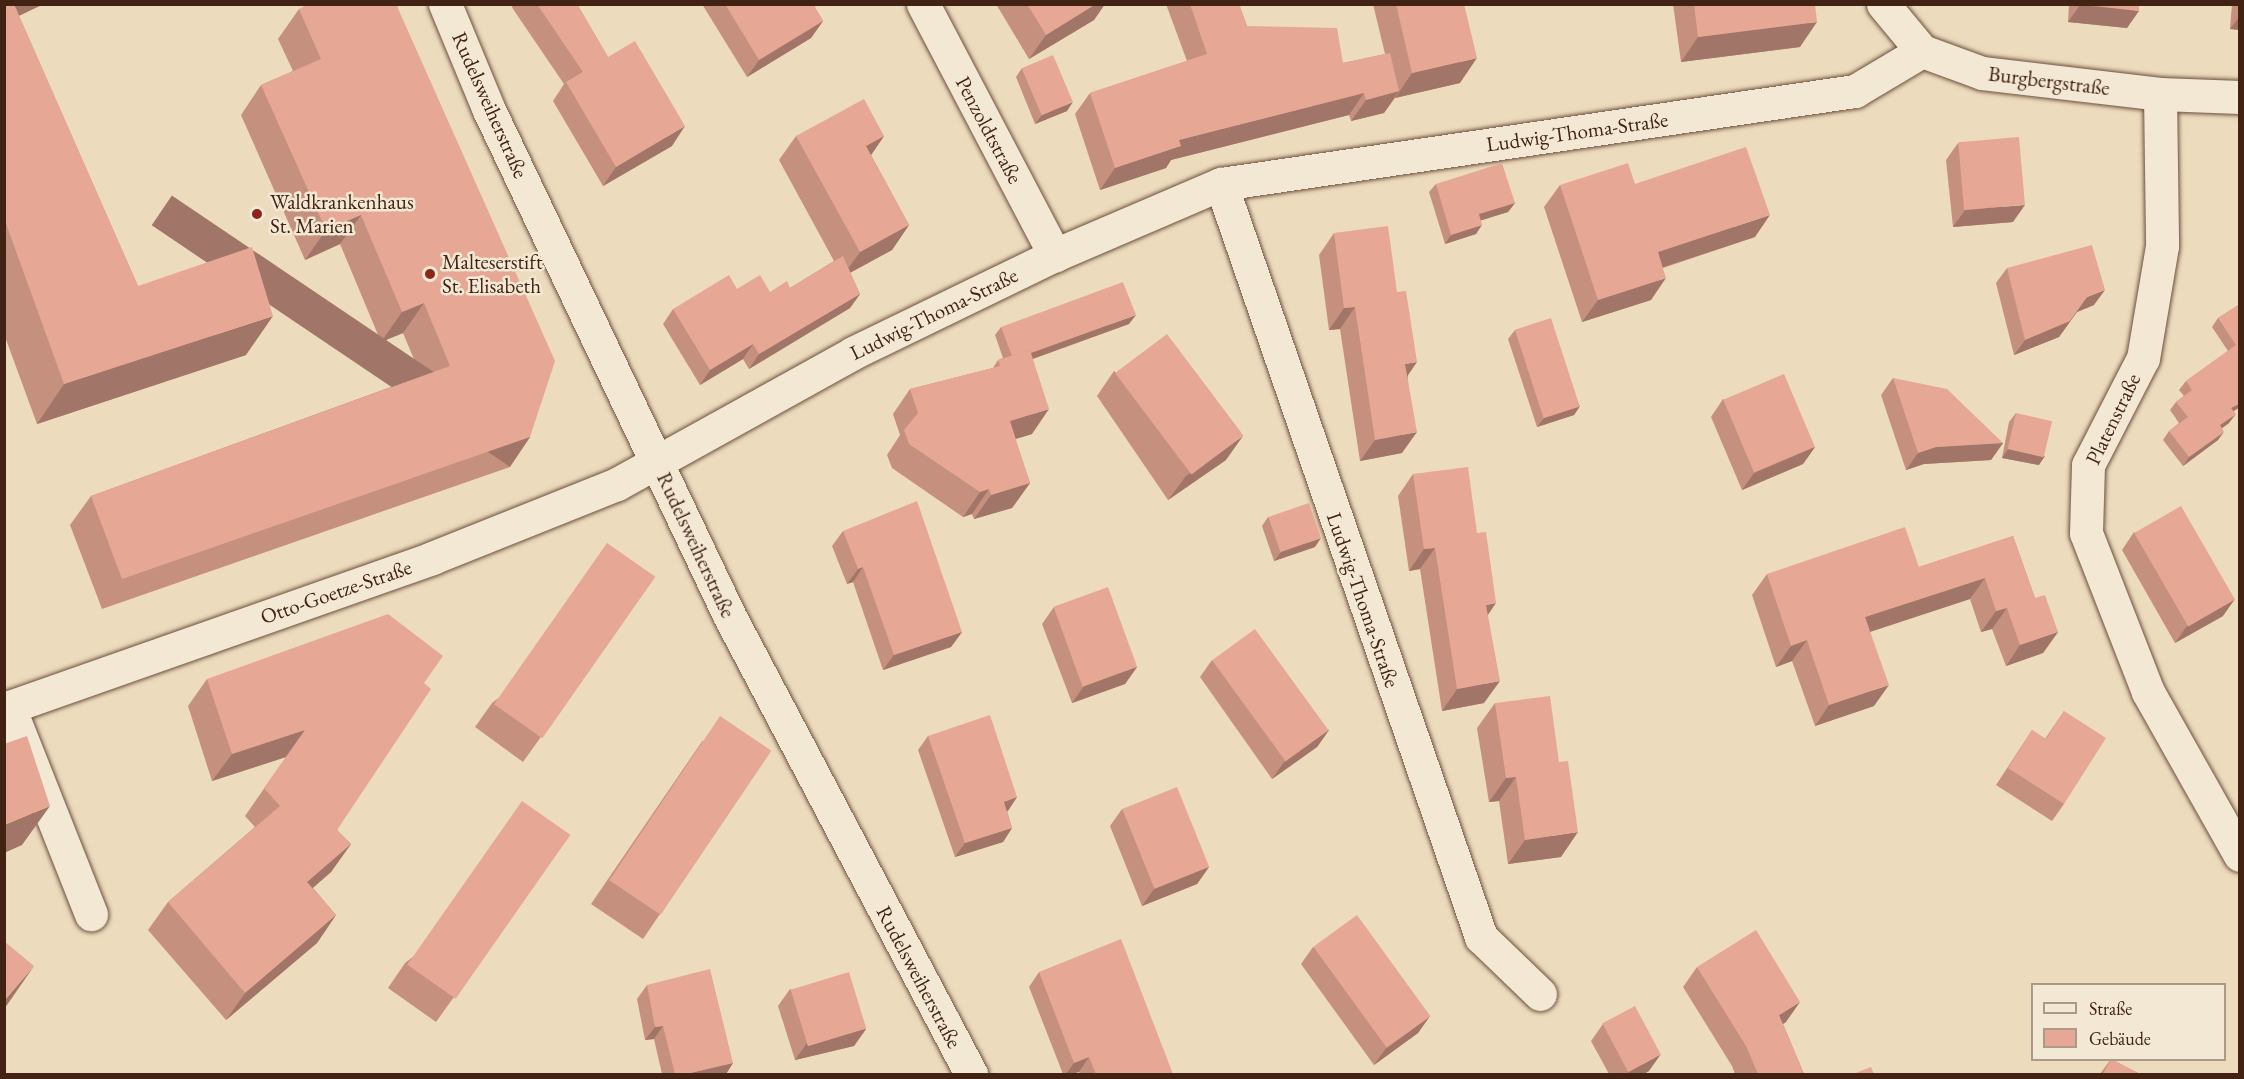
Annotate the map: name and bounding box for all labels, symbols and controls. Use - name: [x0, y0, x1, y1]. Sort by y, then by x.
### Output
- street label: Rudelsweiherstraße: [446, 28, 534, 182]
- street label: Burgbergstraße: [1987, 61, 2111, 101]
- street label: Penzoldtstraße: [950, 72, 1028, 188]
- street label: Ludwig-Thoma-Straße: [1484, 107, 1670, 157]
- place label: Waldkrankenhaus St. Marien: [270, 189, 414, 239]
- marker: Waldkrankenhaus St. Marien: [248, 205, 266, 223]
- place label: Malteserstift St. Elisabeth: [442, 249, 542, 299]
- street label: Ludwig-Thoma-Straße: [846, 262, 1022, 366]
- marker: Malteserstift St. Elisabeth: [423, 267, 437, 281]
- street label: Platenstraße: [2080, 369, 2146, 469]
- street label: Rudelsweiherstraße: [651, 468, 741, 622]
- street label: Ludwig-Thoma-Straße: [1321, 509, 1405, 691]
- street label: Otto-Goetze-Straße: [257, 554, 415, 630]
- street label: Rudelsweiherstraße: [871, 902, 967, 1052]
- legend: [2031, 983, 2226, 1061]
- text: Straße: [2089, 997, 2132, 1020]
- text: Gebäude: [2089, 1027, 2151, 1050]

